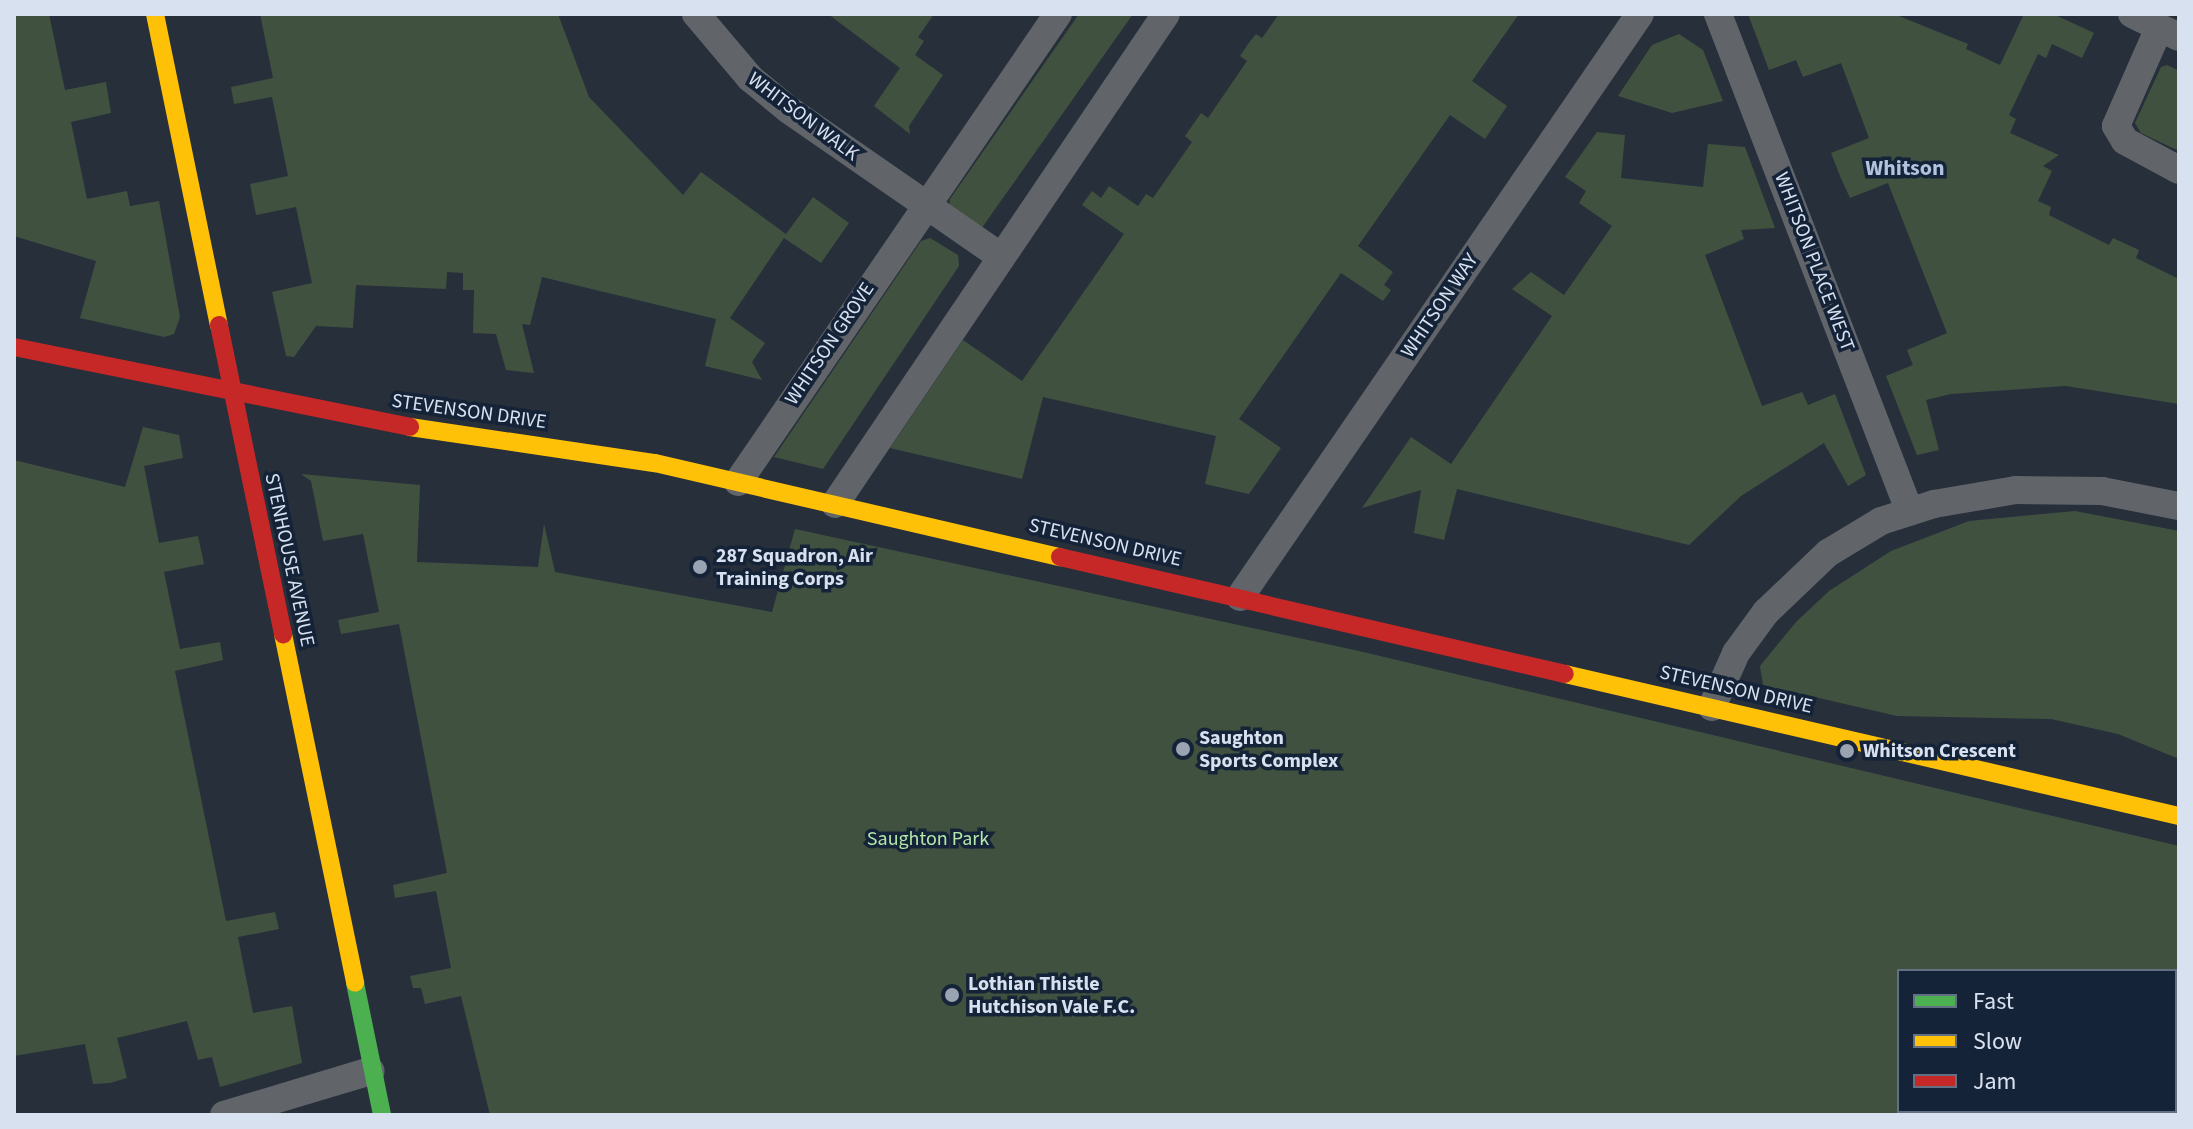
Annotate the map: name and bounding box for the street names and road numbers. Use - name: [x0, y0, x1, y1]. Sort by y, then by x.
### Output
- street label: WHITSON WALK: [743, 67, 863, 167]
- street label: WHITSON PLACE WEST: [1769, 169, 1859, 355]
- street label: WHITSON WAY: [1396, 249, 1484, 363]
- street label: WHITSON GROVE: [780, 278, 880, 410]
- street label: STEVENSON DRIVE: [390, 389, 548, 435]
- street label: STENHOUSE AVENUE: [259, 471, 319, 649]
- street label: STEVENSON DRIVE: [1026, 514, 1184, 572]
- street label: STEVENSON DRIVE: [1657, 661, 1815, 719]

